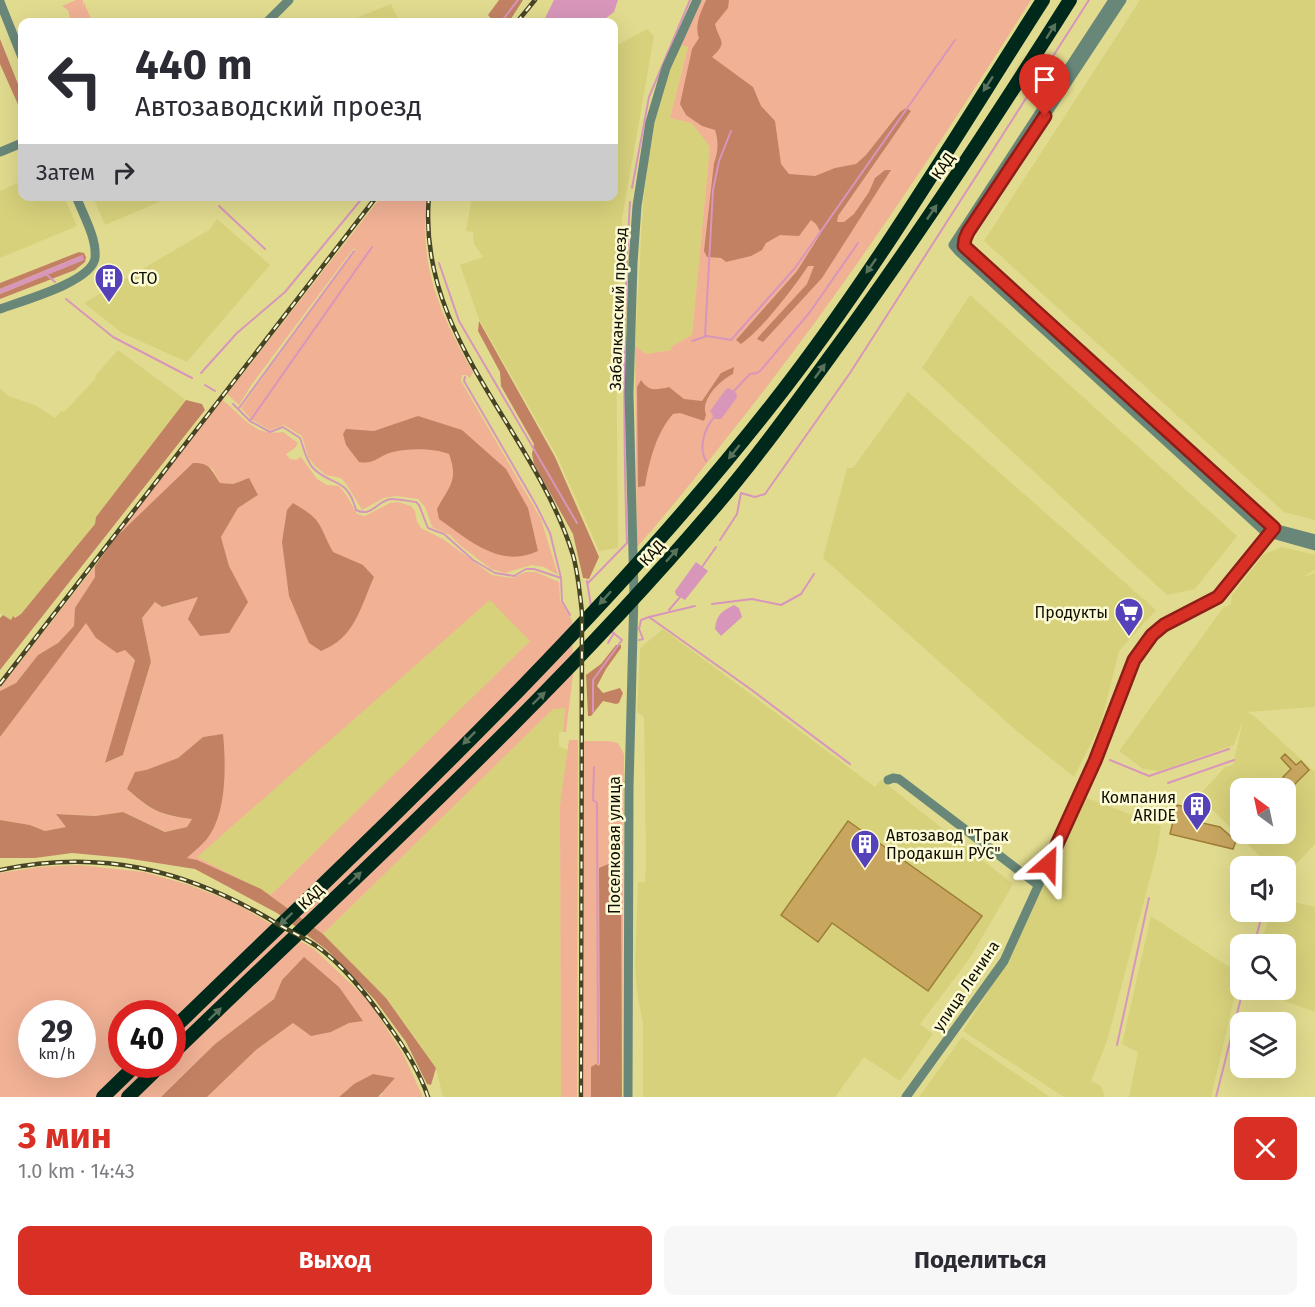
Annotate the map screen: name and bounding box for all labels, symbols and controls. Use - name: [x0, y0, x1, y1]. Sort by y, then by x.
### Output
- one-way arrow: [1045, 23, 1056, 39]
- text: 440 m: [135, 40, 252, 90]
- icon: left: [36, 42, 114, 120]
- pin: [1019, 54, 1070, 116]
- icon: arrive: [1028, 63, 1061, 96]
- one-way arrow: [983, 76, 994, 93]
- text: Автозаводский проезд: [135, 91, 422, 123]
- street label: КАД: [927, 149, 959, 183]
- icon: right: [107, 156, 140, 189]
- text: Затем: [36, 159, 95, 186]
- one-way arrow: [926, 204, 937, 220]
- street label: Забалканский проезд: [606, 227, 630, 391]
- one-way arrow: [866, 258, 877, 274]
- building icon: СТО: [93, 262, 125, 304]
- place label: СТО: [130, 269, 158, 288]
- one-way arrow: [813, 364, 825, 379]
- one-way arrow: [728, 444, 740, 459]
- street label: КАД: [635, 536, 669, 570]
- one-way arrow: [665, 548, 678, 563]
- one-way arrow: [599, 590, 612, 605]
- supermarket icon: Продукты: [1113, 596, 1145, 638]
- place label: Продукты: [1034, 603, 1108, 622]
- one-way arrow: [532, 691, 546, 705]
- one-way arrow: [463, 731, 477, 745]
- street label: Поселковая улица: [605, 776, 624, 914]
- north arrow: [1230, 778, 1296, 844]
- map controls: [1230, 778, 1296, 1078]
- place label: Компания ARIDE: [1101, 788, 1176, 825]
- building icon: Компания ARIDE: [1181, 790, 1213, 832]
- place label: Автозавод "Трак Продакшн РУС": [886, 826, 1009, 863]
- building icon: Автозавод "Трак Продакшн РУС": [849, 828, 881, 870]
- position arrow: [1016, 832, 1080, 896]
- button: sound: [1230, 856, 1296, 922]
- one-way arrow: [347, 871, 362, 885]
- street label: КАД: [294, 880, 328, 914]
- one-way arrow: [279, 912, 293, 926]
- button: search: [1230, 934, 1296, 1000]
- street label: улица Ленина: [929, 937, 1003, 1035]
- speed limit sign: 40: [108, 1000, 186, 1078]
- one-way arrow: [207, 1007, 221, 1021]
- button: layers: [1230, 1012, 1296, 1078]
- text: 29: [41, 1014, 73, 1050]
- text: km/h: [38, 1045, 76, 1063]
- text: 3 мин: [18, 1114, 112, 1158]
- button: close: [1234, 1117, 1297, 1180]
- text: 1.0 km · 14:43: [18, 1159, 135, 1183]
- button: Выход: [18, 1226, 652, 1295]
- button: Поделиться: [664, 1226, 1297, 1295]

